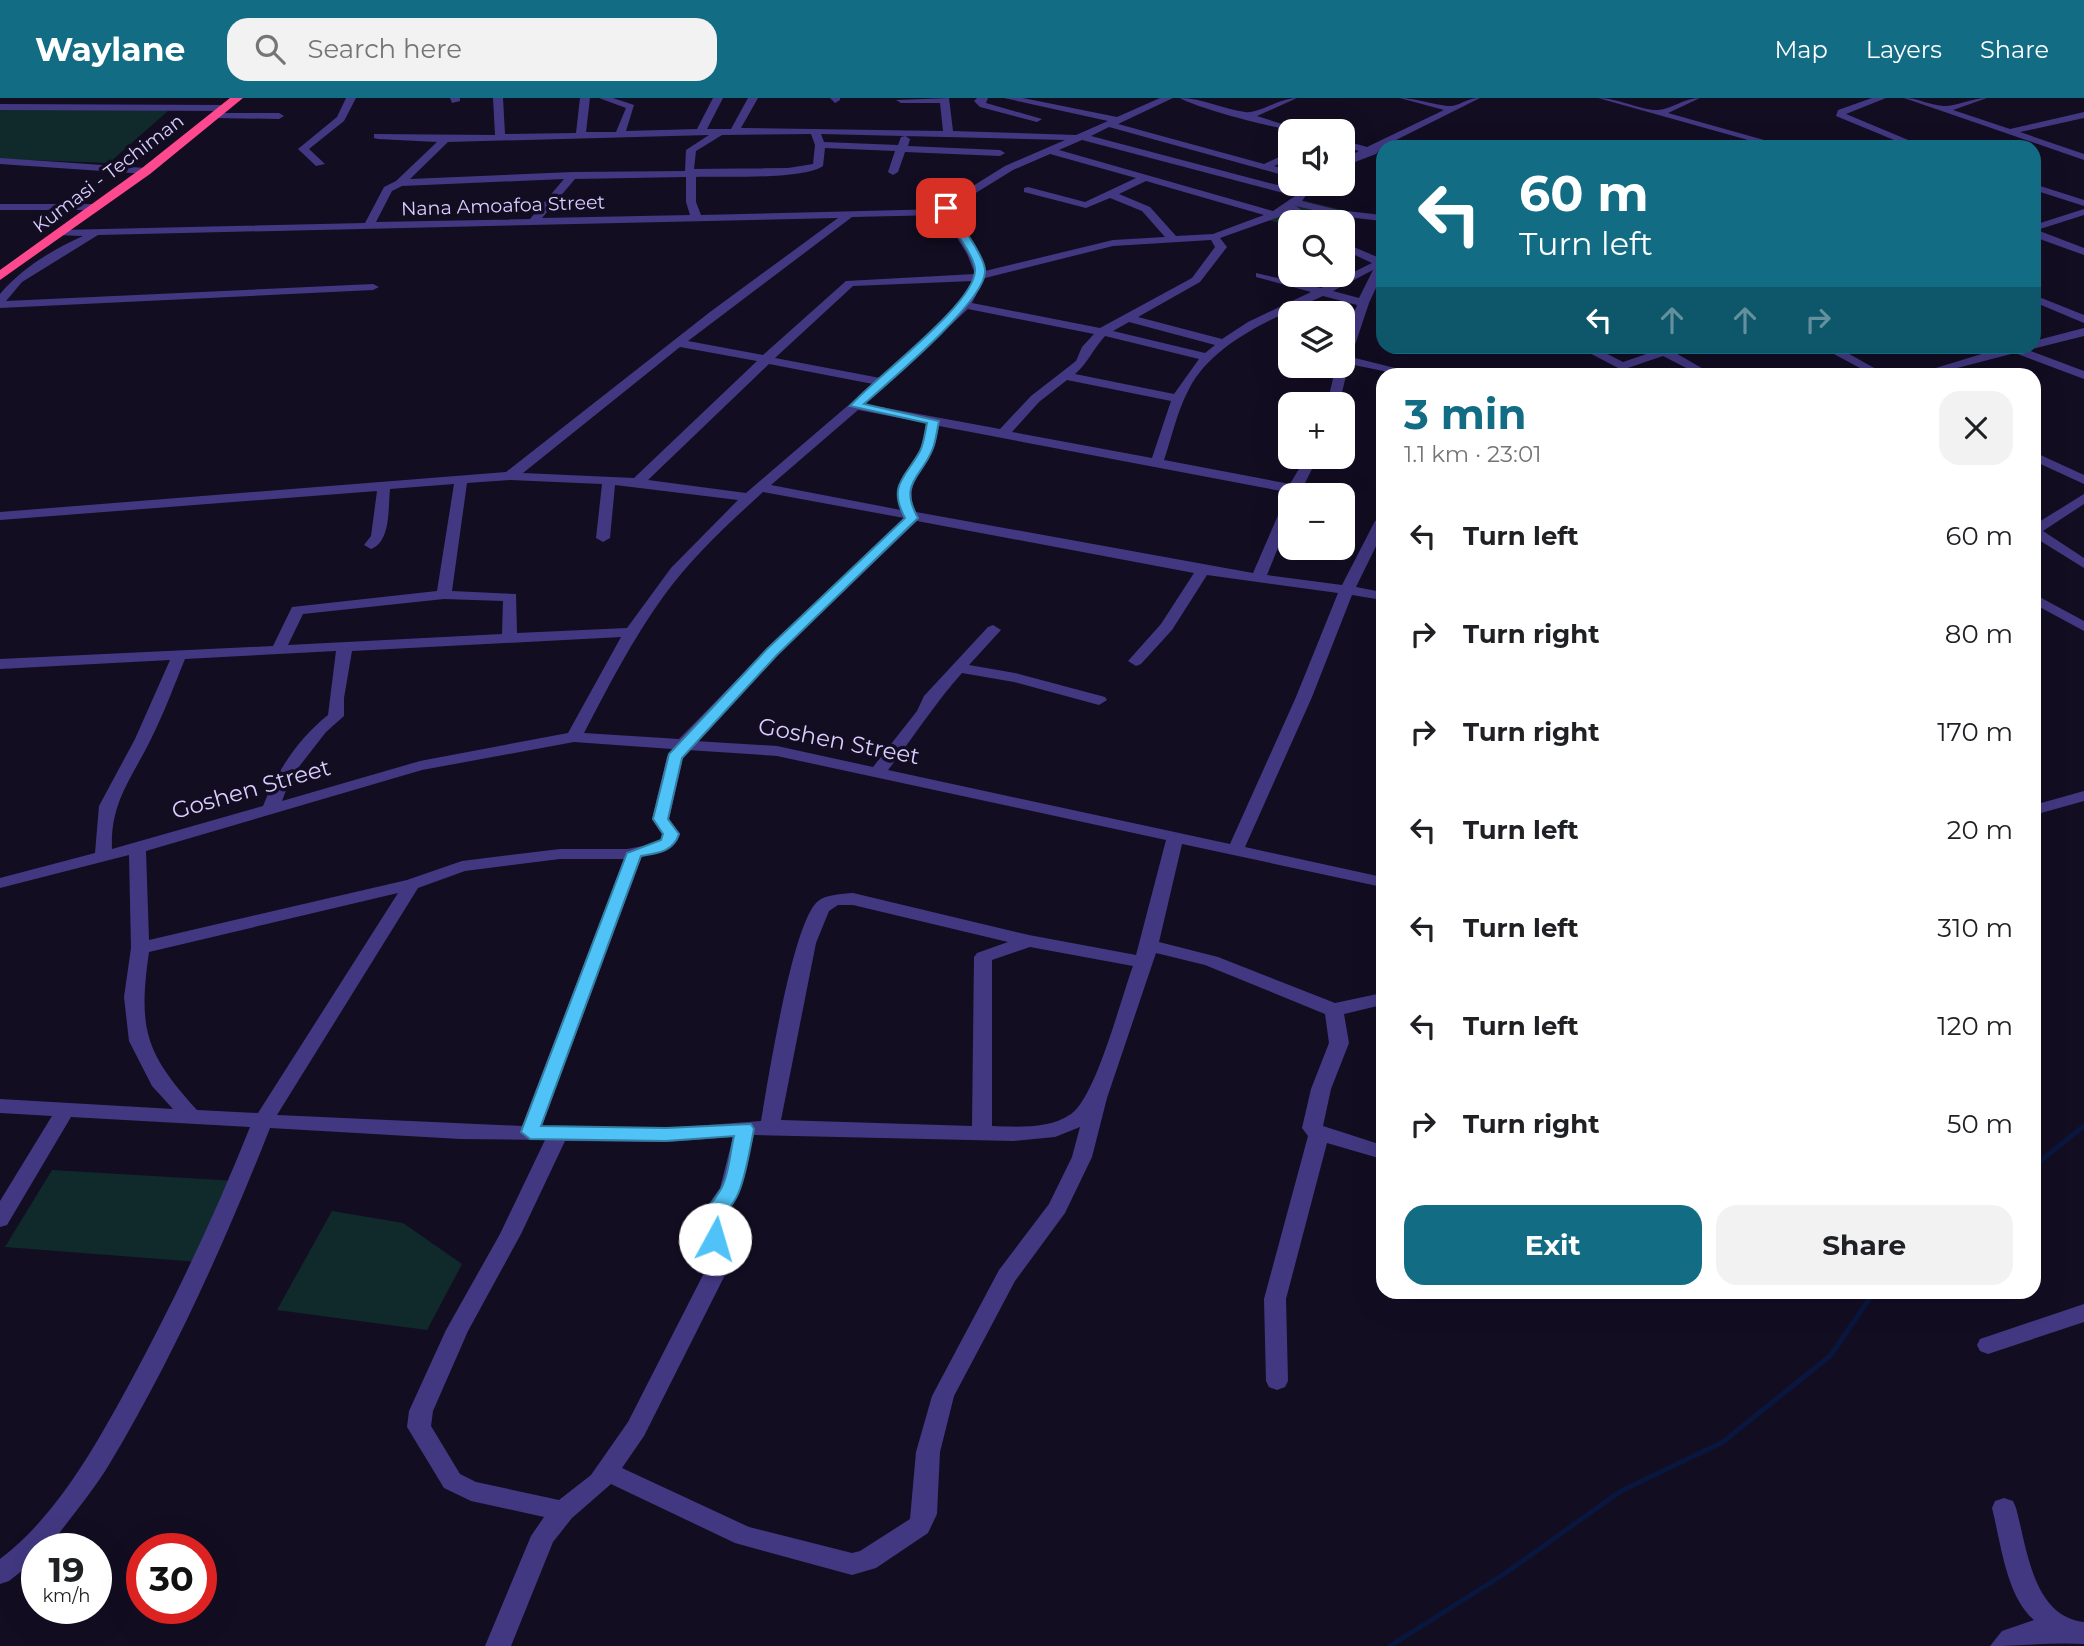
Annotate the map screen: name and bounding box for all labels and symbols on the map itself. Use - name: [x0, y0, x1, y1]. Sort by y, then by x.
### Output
- street label: Kumasi - Techiman: [28, 109, 188, 238]
- pin: [916, 178, 976, 238]
- street label: Nana Amoafoa Street: [401, 190, 606, 221]
- street label: Goshen Street: [756, 712, 922, 770]
- street label: Goshen Street: [168, 753, 334, 825]
- position arrow: [678, 1202, 752, 1276]
- speed limit sign: 30: [126, 1533, 217, 1624]

